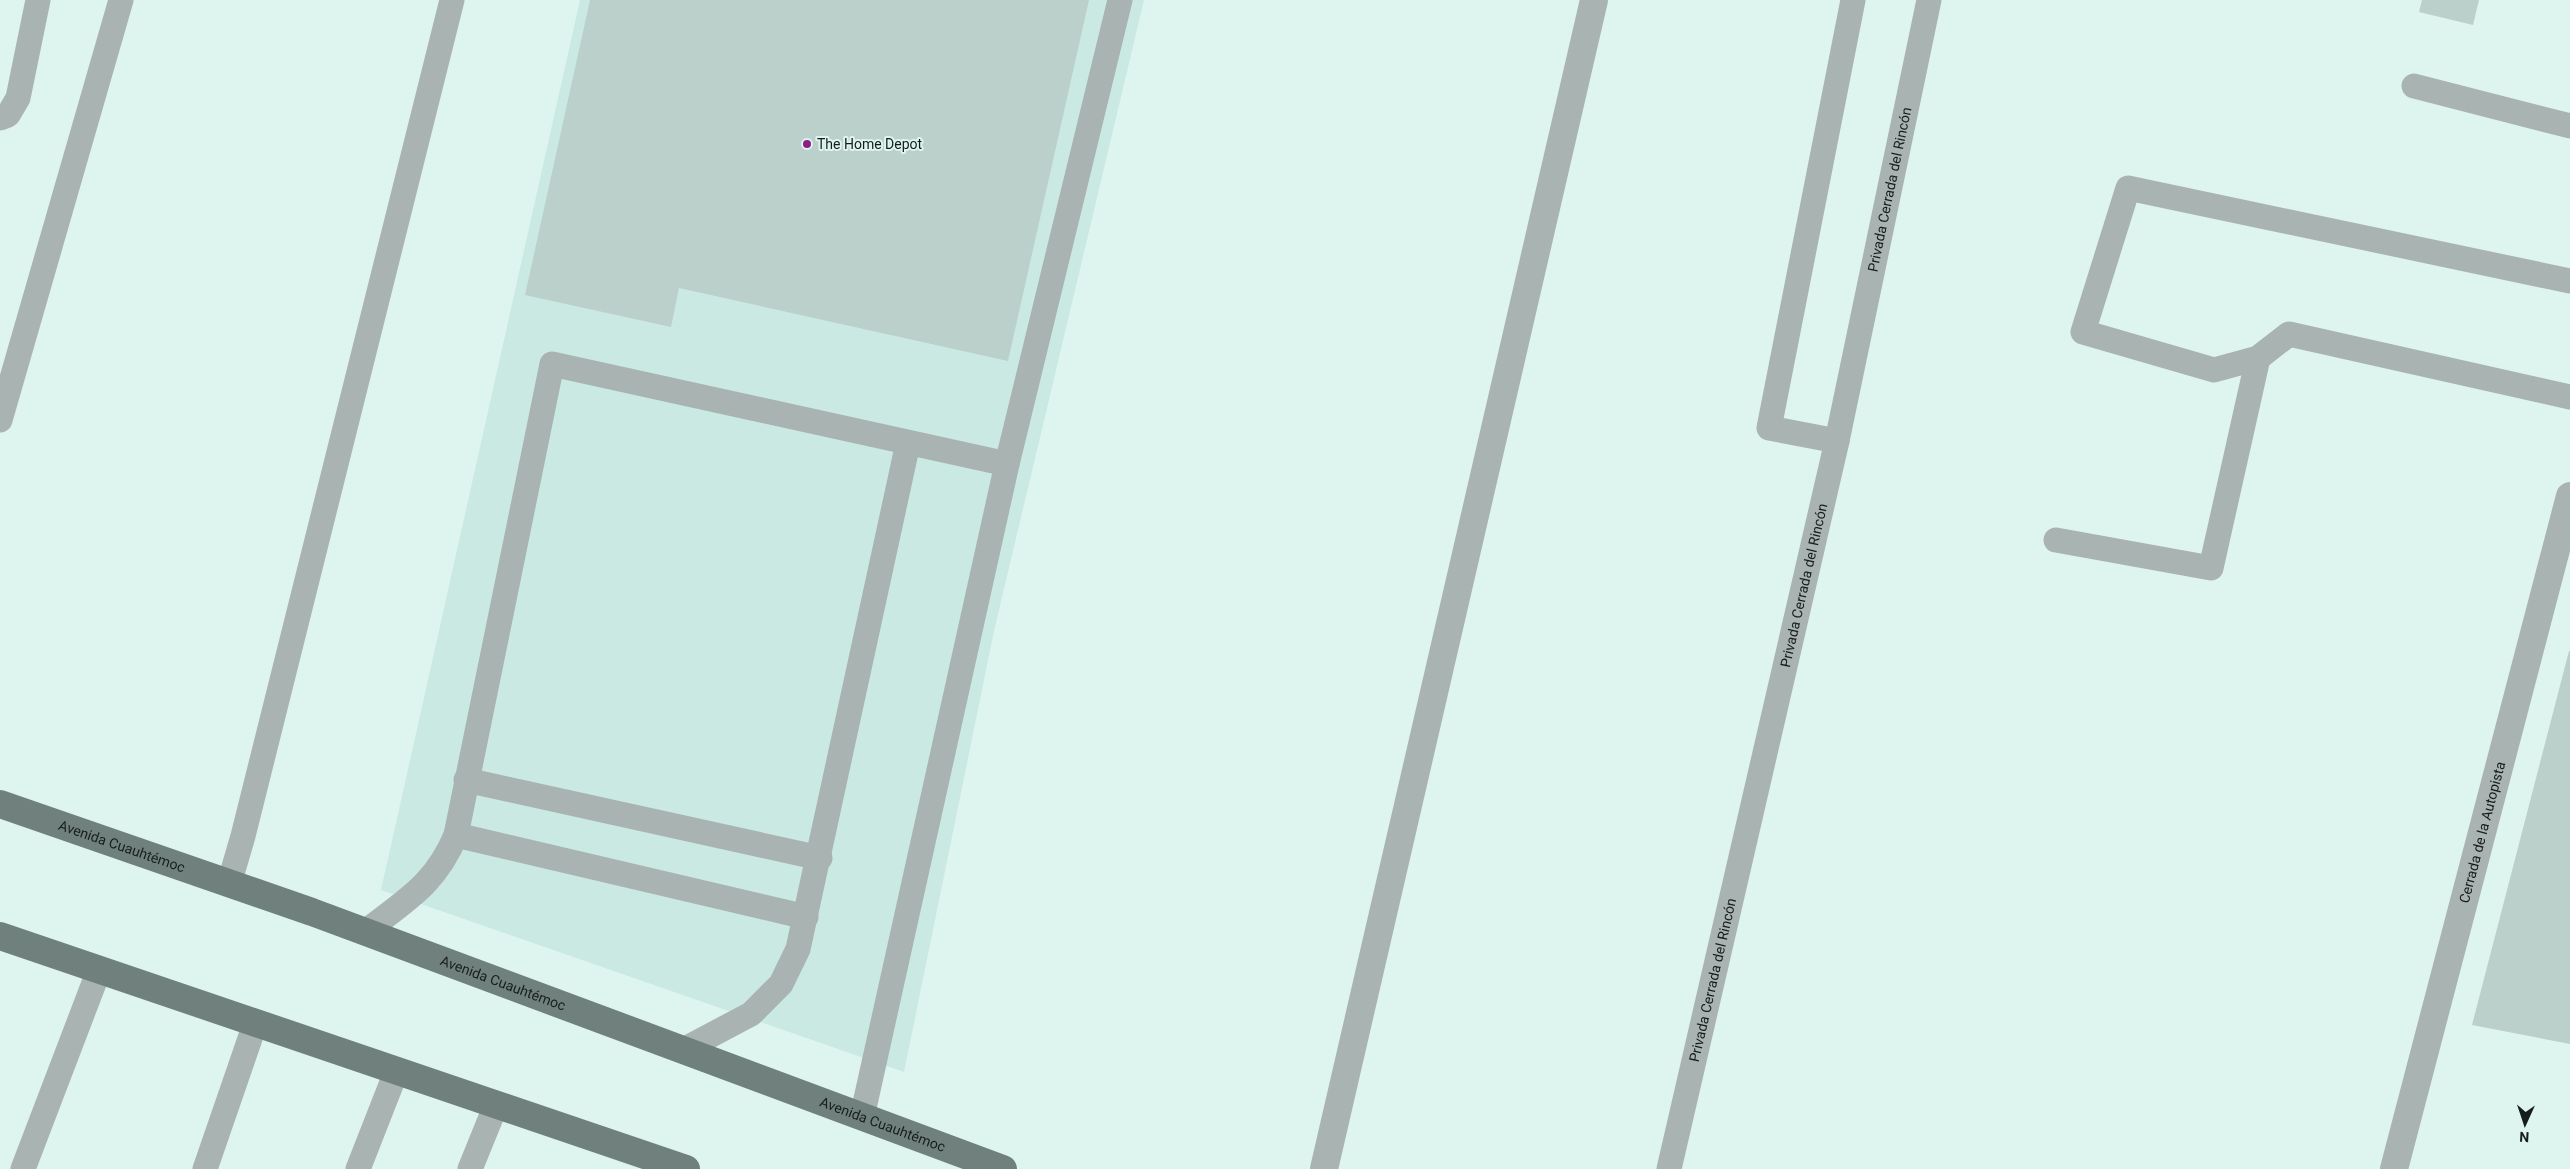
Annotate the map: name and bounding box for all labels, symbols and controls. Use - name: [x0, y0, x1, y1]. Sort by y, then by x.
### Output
- street label: Privada Cerrada del Rincón: [1864, 106, 1914, 273]
- place label: The Home Depot: [817, 136, 923, 152]
- marker: The Home Depot: [801, 138, 813, 150]
- street label: Privada Cerrada del Rincón: [1777, 502, 1830, 669]
- street label: Cerrada de la Autopista: [2456, 760, 2508, 905]
- street label: Avenida Cuauhtémoc: [57, 817, 187, 875]
- street label: Privada Cerrada del Rincón: [1686, 896, 1739, 1064]
- street label: Avenida Cuauhtémoc: [438, 952, 568, 1014]
- street label: Avenida Cuauhtémoc: [818, 1094, 948, 1155]
- north arrow: [2500, 1099, 2550, 1149]
- text: N: [2519, 1129, 2530, 1145]

